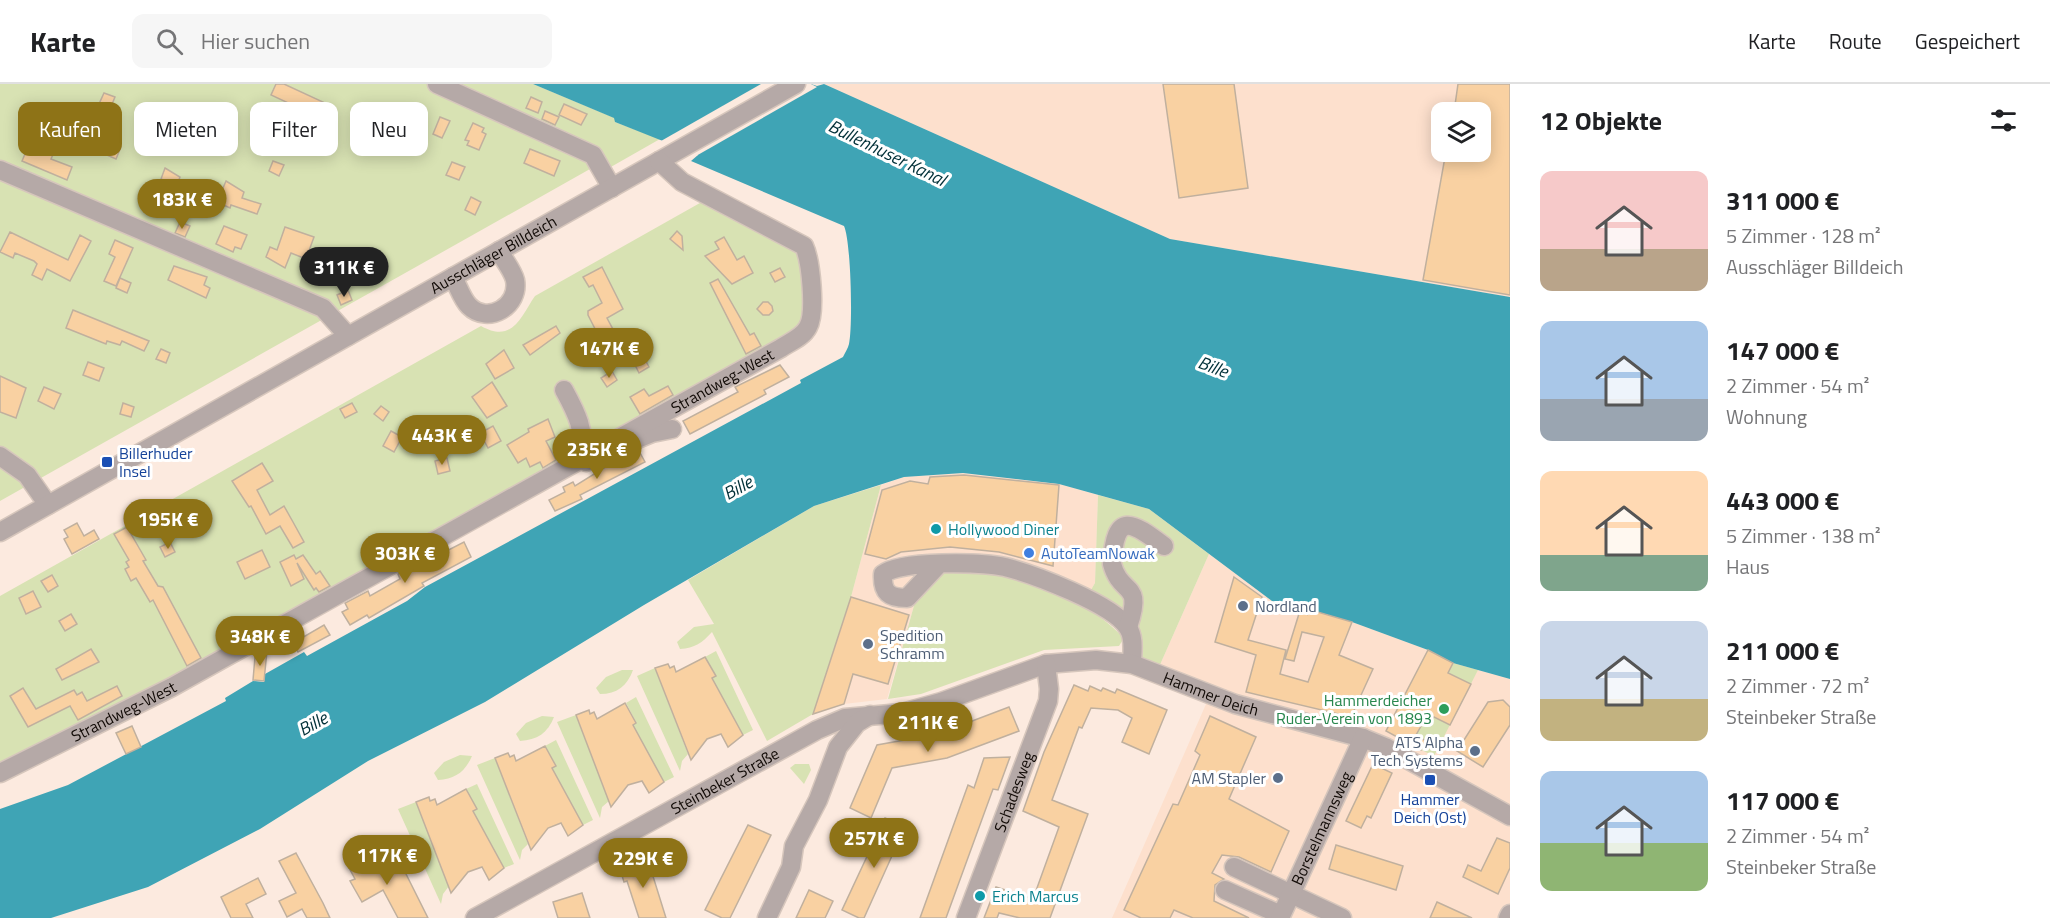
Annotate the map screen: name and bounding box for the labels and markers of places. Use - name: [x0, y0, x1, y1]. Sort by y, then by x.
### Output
- pin: 183K €: [133, 179, 231, 230]
- pin: 311K €: [295, 247, 393, 298]
- pin: 147K €: [560, 328, 658, 379]
- pin: 443K €: [393, 415, 491, 466]
- pin: 235K €: [548, 429, 646, 480]
- place label: Billerhuder Insel: [119, 441, 193, 483]
- marker: Billerhuder Insel: [100, 455, 114, 469]
- pin: 195K €: [119, 499, 217, 550]
- place label: Hollywood Diner: [948, 517, 1060, 541]
- marker: Hollywood Diner: [929, 522, 943, 536]
- pin: 303K €: [356, 533, 454, 584]
- place label: AutoTeamNowak: [1041, 541, 1155, 565]
- marker: AutoTeamNowak: [1022, 546, 1036, 560]
- place label: Nordland: [1255, 594, 1317, 618]
- marker: Nordland: [1236, 599, 1250, 613]
- pin: 348K €: [211, 616, 309, 667]
- place label: Spedition Schramm: [880, 623, 945, 665]
- marker: Spedition Schramm: [861, 637, 875, 651]
- place label: Hammerdeicher Ruder-Verein von 1893: [1276, 688, 1432, 730]
- pin: 211K €: [879, 702, 977, 753]
- marker: Hammerdeicher Ruder-Verein von 1893: [1437, 702, 1451, 716]
- place label: ATS Alpha Tech Systems: [1371, 730, 1463, 772]
- marker: ATS Alpha Tech Systems: [1468, 744, 1482, 758]
- place label: AM Stapler: [1192, 766, 1266, 790]
- marker: AM Stapler: [1271, 771, 1285, 785]
- marker: Hammer Deich (Ost): [1423, 773, 1437, 787]
- place label: Hammer Deich (Ost): [1394, 787, 1466, 829]
- pin: 257K €: [825, 818, 923, 869]
- pin: 117K €: [338, 835, 436, 886]
- pin: 229K €: [594, 838, 692, 889]
- place label: Erich Marcus: [992, 884, 1079, 908]
- marker: Erich Marcus: [973, 889, 987, 903]

